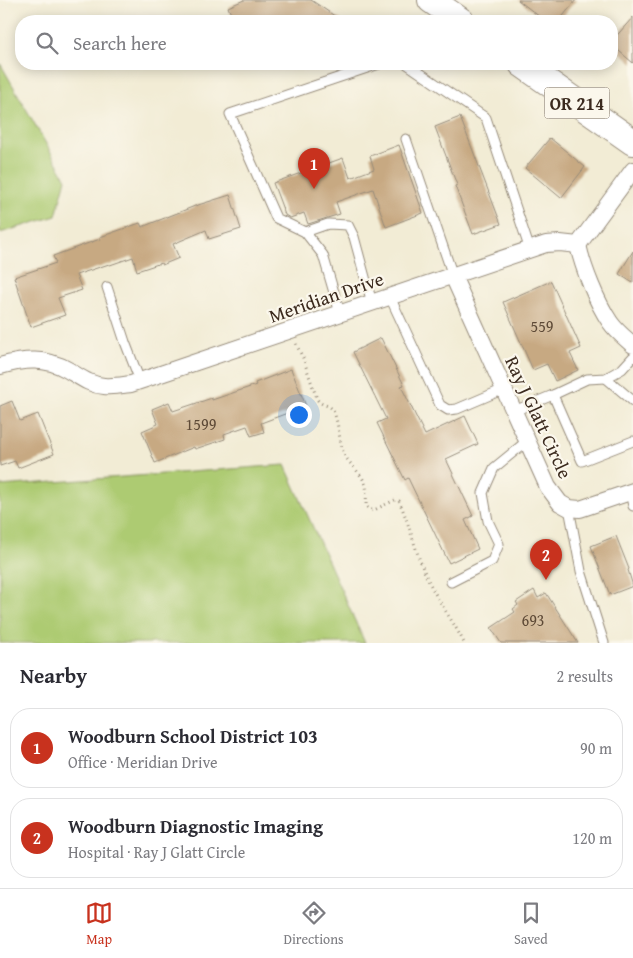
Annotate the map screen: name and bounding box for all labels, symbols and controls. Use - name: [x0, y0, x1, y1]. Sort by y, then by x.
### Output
- search box: [15, 15, 618, 70]
- icon: search: [33, 29, 61, 57]
- text: Search here: [73, 29, 167, 57]
- road number: OR 214: [544, 88, 610, 119]
- pin: 1: [298, 148, 330, 189]
- street label: Meridian Drive: [265, 264, 387, 330]
- house number: 559: [530, 314, 554, 338]
- street label: Ray J Glatt Circle: [498, 351, 580, 483]
- your location: [286, 402, 312, 428]
- house number: 1599: [186, 412, 217, 436]
- pin: 2: [530, 539, 562, 580]
- house number: 693: [521, 608, 545, 632]
- text: Nearby: [20, 660, 87, 691]
- text: 2 results: [556, 664, 613, 688]
- text: Woodburn School District 103: [68, 722, 318, 750]
- text: 1: [33, 736, 41, 760]
- text: 90 m: [580, 736, 612, 760]
- text: Office · Meridian Drive: [68, 750, 217, 774]
- text: Woodburn Diagnostic Imaging: [68, 812, 323, 840]
- text: 2: [33, 826, 41, 850]
- text: 120 m: [572, 826, 612, 850]
- text: Hospital · Ray J Glatt Circle: [68, 840, 245, 864]
- tab: Map: [85, 899, 113, 949]
- tab: Directions: [283, 899, 344, 949]
- tab: Saved: [514, 899, 548, 949]

